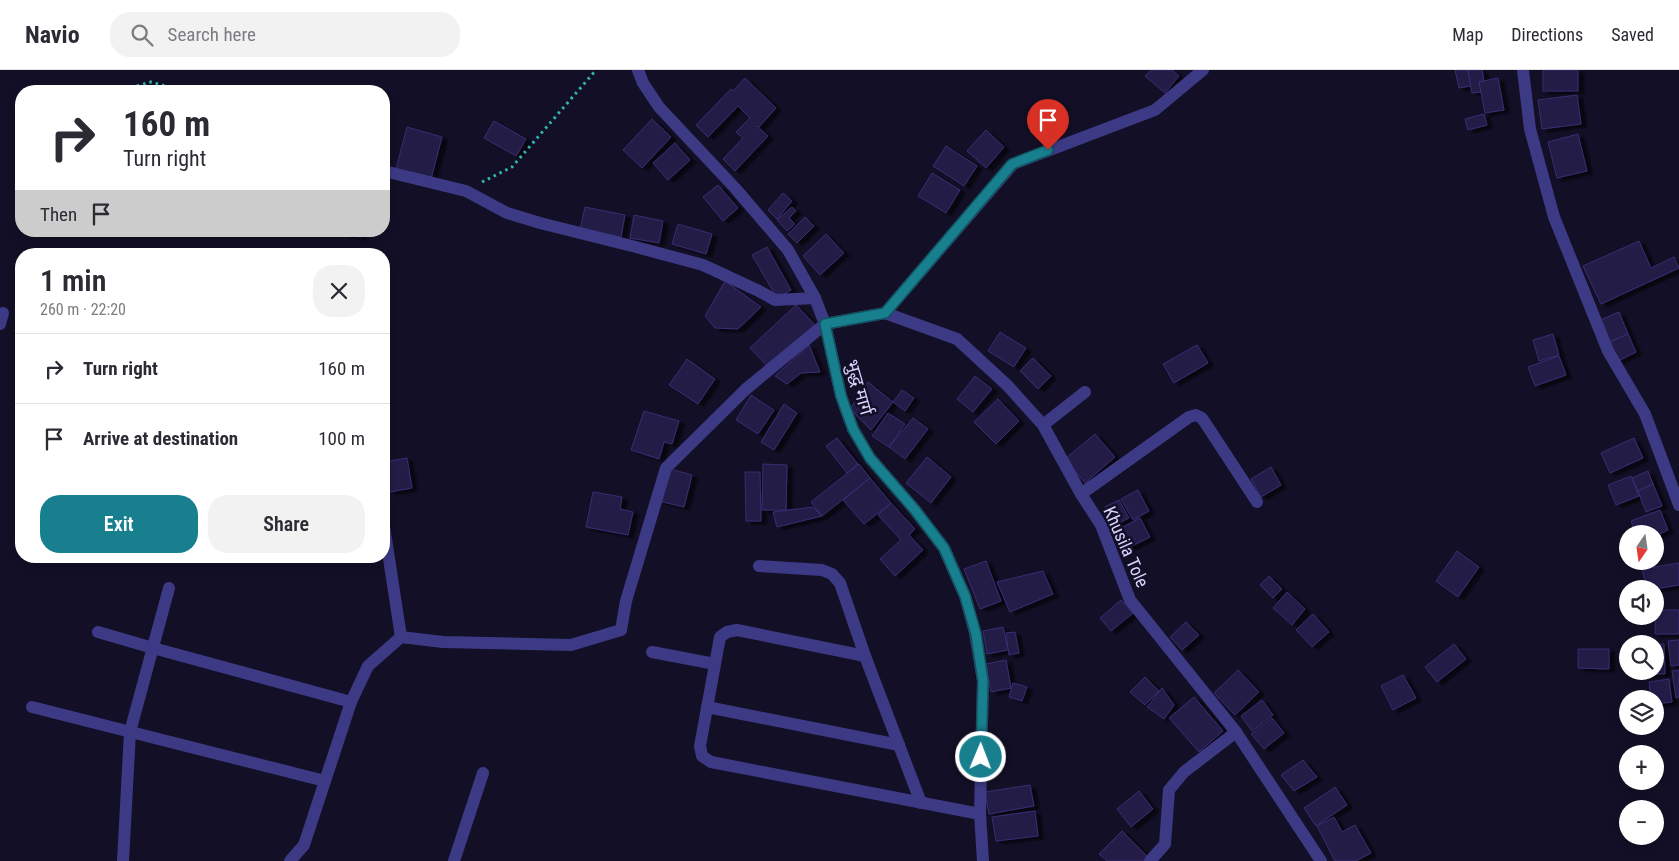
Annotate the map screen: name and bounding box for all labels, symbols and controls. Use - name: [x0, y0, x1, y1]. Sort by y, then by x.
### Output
- search box: [110, 12, 460, 57]
- text: Navio: [25, 21, 80, 49]
- icon: search: [128, 21, 156, 49]
- text: Search here: [168, 23, 256, 46]
- text: Map: [1452, 24, 1483, 45]
- text: Directions: [1511, 24, 1583, 45]
- text: Saved: [1611, 24, 1654, 45]
- pin: [1027, 99, 1069, 150]
- text: 160 m: [123, 104, 210, 145]
- icon: right: [40, 105, 105, 170]
- icon: arrive: [1034, 106, 1062, 134]
- text: Turn right: [123, 146, 206, 171]
- icon: arrive: [87, 200, 115, 228]
- text: Then: [40, 203, 77, 226]
- text: 1 min: [40, 263, 106, 298]
- button: close: [313, 265, 365, 317]
- text: 260 m · 22:20: [40, 300, 126, 319]
- icon: right: [40, 355, 68, 383]
- text: Turn right: [83, 357, 158, 380]
- text: 160 m: [318, 357, 365, 380]
- street label: भुद्ध मार्ग: [840, 357, 878, 419]
- icon: arrive: [40, 425, 68, 453]
- text: Arrive at destination: [83, 427, 238, 450]
- text: 100 m: [318, 427, 365, 450]
- button: Exit: [40, 495, 198, 553]
- button: Share: [208, 495, 365, 553]
- street label: Khusila Tole: [1099, 503, 1154, 590]
- north arrow: [1619, 525, 1664, 570]
- map controls: [1619, 525, 1664, 845]
- button: sound: [1619, 580, 1664, 625]
- button: search: [1619, 635, 1664, 680]
- button: layers: [1619, 690, 1664, 735]
- position arrow: [954, 730, 1006, 782]
- button: +: [1619, 745, 1664, 790]
- button: −: [1619, 800, 1664, 845]

